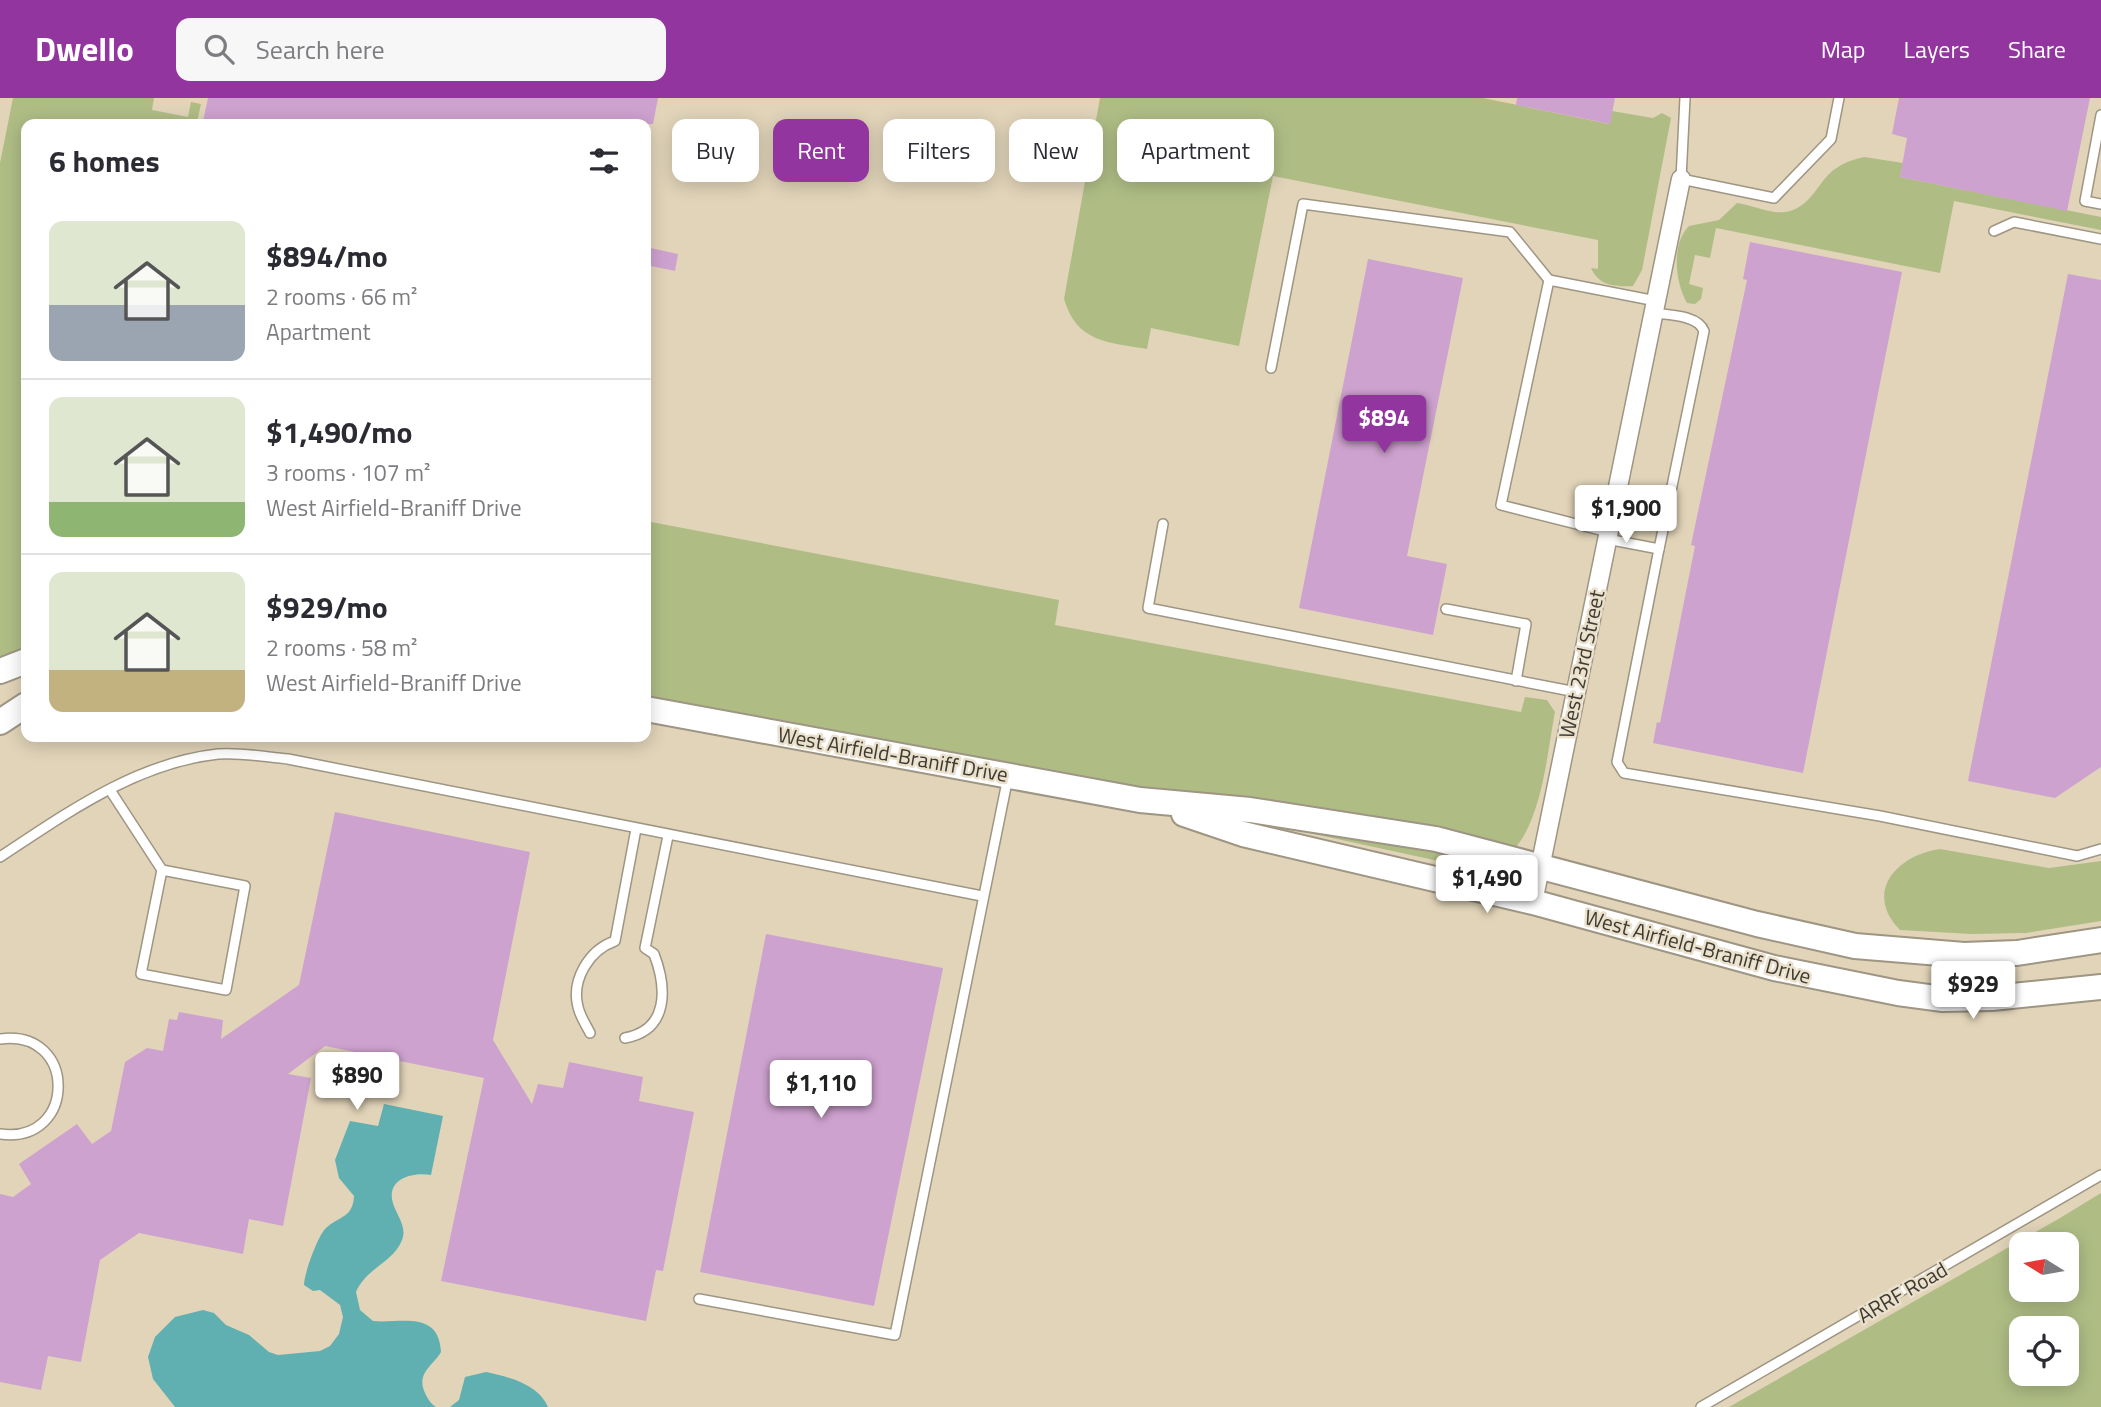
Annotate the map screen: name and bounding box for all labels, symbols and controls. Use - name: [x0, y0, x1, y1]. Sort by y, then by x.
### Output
- search box: [176, 18, 666, 81]
- text: Dwello: [35, 24, 134, 74]
- icon: search: [200, 30, 238, 68]
- text: Search here: [256, 30, 385, 69]
- text: Map: [1821, 31, 1866, 67]
- text: Layers: [1904, 31, 1970, 67]
- text: Share: [2008, 31, 2066, 67]
- chip: Buy: [672, 119, 759, 182]
- chip: Rent: [773, 119, 869, 182]
- chip: Filters: [883, 119, 995, 182]
- chip: New: [1009, 119, 1103, 182]
- chip: Apartment: [1117, 119, 1274, 182]
- text: 6 homes: [49, 138, 160, 184]
- icon: filters: [585, 142, 623, 180]
- text: $894/mo: [266, 233, 388, 279]
- icon: home: [105, 249, 189, 333]
- text: 2 rooms · 66 m²: [266, 279, 417, 314]
- text: Apartment: [266, 314, 371, 349]
- pin: $894: [1343, 396, 1425, 455]
- text: $894: [1358, 400, 1410, 435]
- text: $1,490/mo: [266, 409, 412, 455]
- icon: home: [105, 425, 189, 509]
- text: 3 rooms · 107 m²: [266, 455, 430, 490]
- pin: $1,900: [1569, 486, 1683, 545]
- text: West Airfield-Braniff Drive: [266, 490, 522, 525]
- text: $1,900: [1591, 490, 1661, 525]
- text: $929/mo: [266, 584, 388, 630]
- street label: West 23rd Street: [1550, 586, 1612, 741]
- icon: home: [105, 600, 189, 684]
- text: 2 rooms · 58 m²: [266, 630, 417, 665]
- text: West Airfield-Braniff Drive: [266, 665, 522, 700]
- street label: West Airfield-Braniff Drive: [775, 718, 1011, 790]
- pin: $1,490: [1430, 856, 1544, 915]
- text: $1,490: [1452, 860, 1522, 895]
- street label: West Airfield-Braniff Drive: [1581, 900, 1815, 992]
- pin: $929: [1932, 962, 2014, 1021]
- text: $929: [1947, 966, 1999, 1001]
- pin: $890: [316, 1052, 398, 1112]
- text: $890: [331, 1057, 383, 1092]
- pin: $1,110: [764, 1060, 878, 1120]
- text: $1,110: [786, 1065, 856, 1100]
- north arrow: [2009, 1232, 2079, 1302]
- map controls: [2009, 1232, 2079, 1386]
- street label: ARRF Road: [1851, 1253, 1953, 1331]
- button: locate: [2009, 1316, 2079, 1386]

